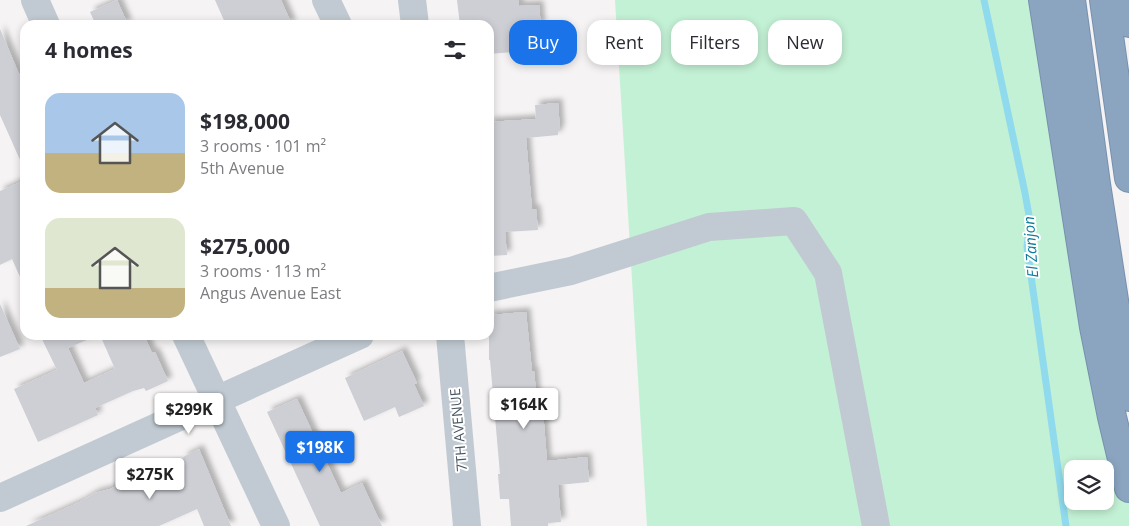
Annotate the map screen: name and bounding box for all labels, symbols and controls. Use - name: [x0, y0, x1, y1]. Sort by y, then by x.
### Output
- chip: Buy: [509, 20, 577, 65]
- chip: Rent: [587, 20, 661, 65]
- chip: Filters: [671, 20, 758, 65]
- chip: New: [768, 20, 842, 65]
- text: 4 homes: [45, 36, 133, 64]
- icon: filters: [441, 36, 469, 64]
- text: $198,000: [200, 107, 290, 135]
- icon: home: [85, 113, 145, 173]
- text: 3 rooms · 101 m²: [200, 135, 326, 157]
- text: 5th Avenue: [200, 157, 285, 179]
- water label: El Zanjon: [1018, 216, 1042, 278]
- text: $275,000: [200, 232, 290, 260]
- icon: home: [85, 238, 145, 298]
- text: 3 rooms · 113 m²: [200, 260, 326, 282]
- text: Angus Avenue East: [200, 282, 341, 304]
- street label: 7TH AVENUE: [445, 388, 471, 472]
- pin: $164K: [489, 388, 559, 430]
- pin: $299K: [154, 392, 224, 435]
- text: $164K: [500, 393, 548, 415]
- text: $299K: [165, 398, 213, 420]
- pin: $198K: [285, 430, 355, 473]
- text: $198K: [296, 436, 344, 458]
- pin: $275K: [115, 458, 185, 500]
- map controls: [1064, 460, 1114, 510]
- button: layers: [1064, 460, 1114, 510]
- text: $275K: [126, 463, 174, 485]

